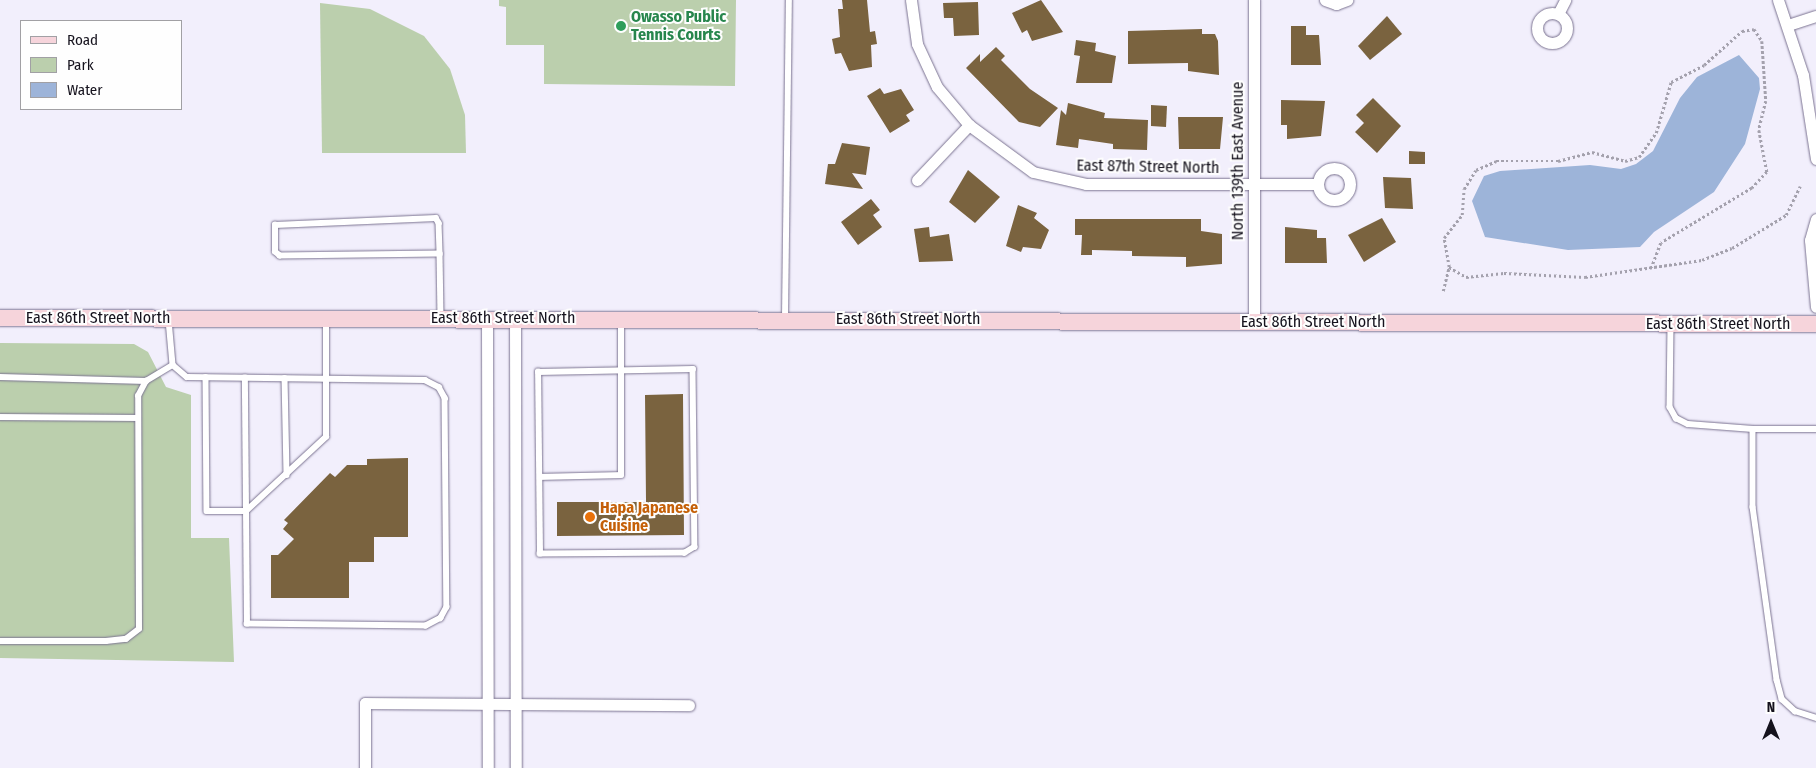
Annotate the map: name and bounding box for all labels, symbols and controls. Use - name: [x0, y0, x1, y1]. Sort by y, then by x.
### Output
- place label: Owasso Public Tennis Courts: [631, 7, 726, 45]
- legend: [20, 20, 182, 110]
- marker: Owasso Public Tennis Courts: [615, 20, 627, 32]
- text: Road: [67, 31, 98, 49]
- text: Park: [67, 56, 94, 74]
- text: Water: [67, 81, 102, 99]
- street label: North 139th East Avenue: [1228, 82, 1248, 240]
- street label: East 87th Street North: [1076, 156, 1220, 178]
- street label: East 86th Street North: [26, 308, 170, 328]
- street label: East 86th Street North: [431, 308, 575, 328]
- street label: East 86th Street North: [836, 309, 980, 329]
- street label: East 86th Street North: [1241, 312, 1385, 332]
- street label: East 86th Street North: [1646, 314, 1790, 334]
- place label: Hapa Japanese Cuisine: [600, 498, 698, 536]
- marker: Hapa Japanese Cuisine: [584, 511, 596, 523]
- north arrow: [1746, 698, 1796, 748]
- text: N: [1767, 699, 1775, 716]

